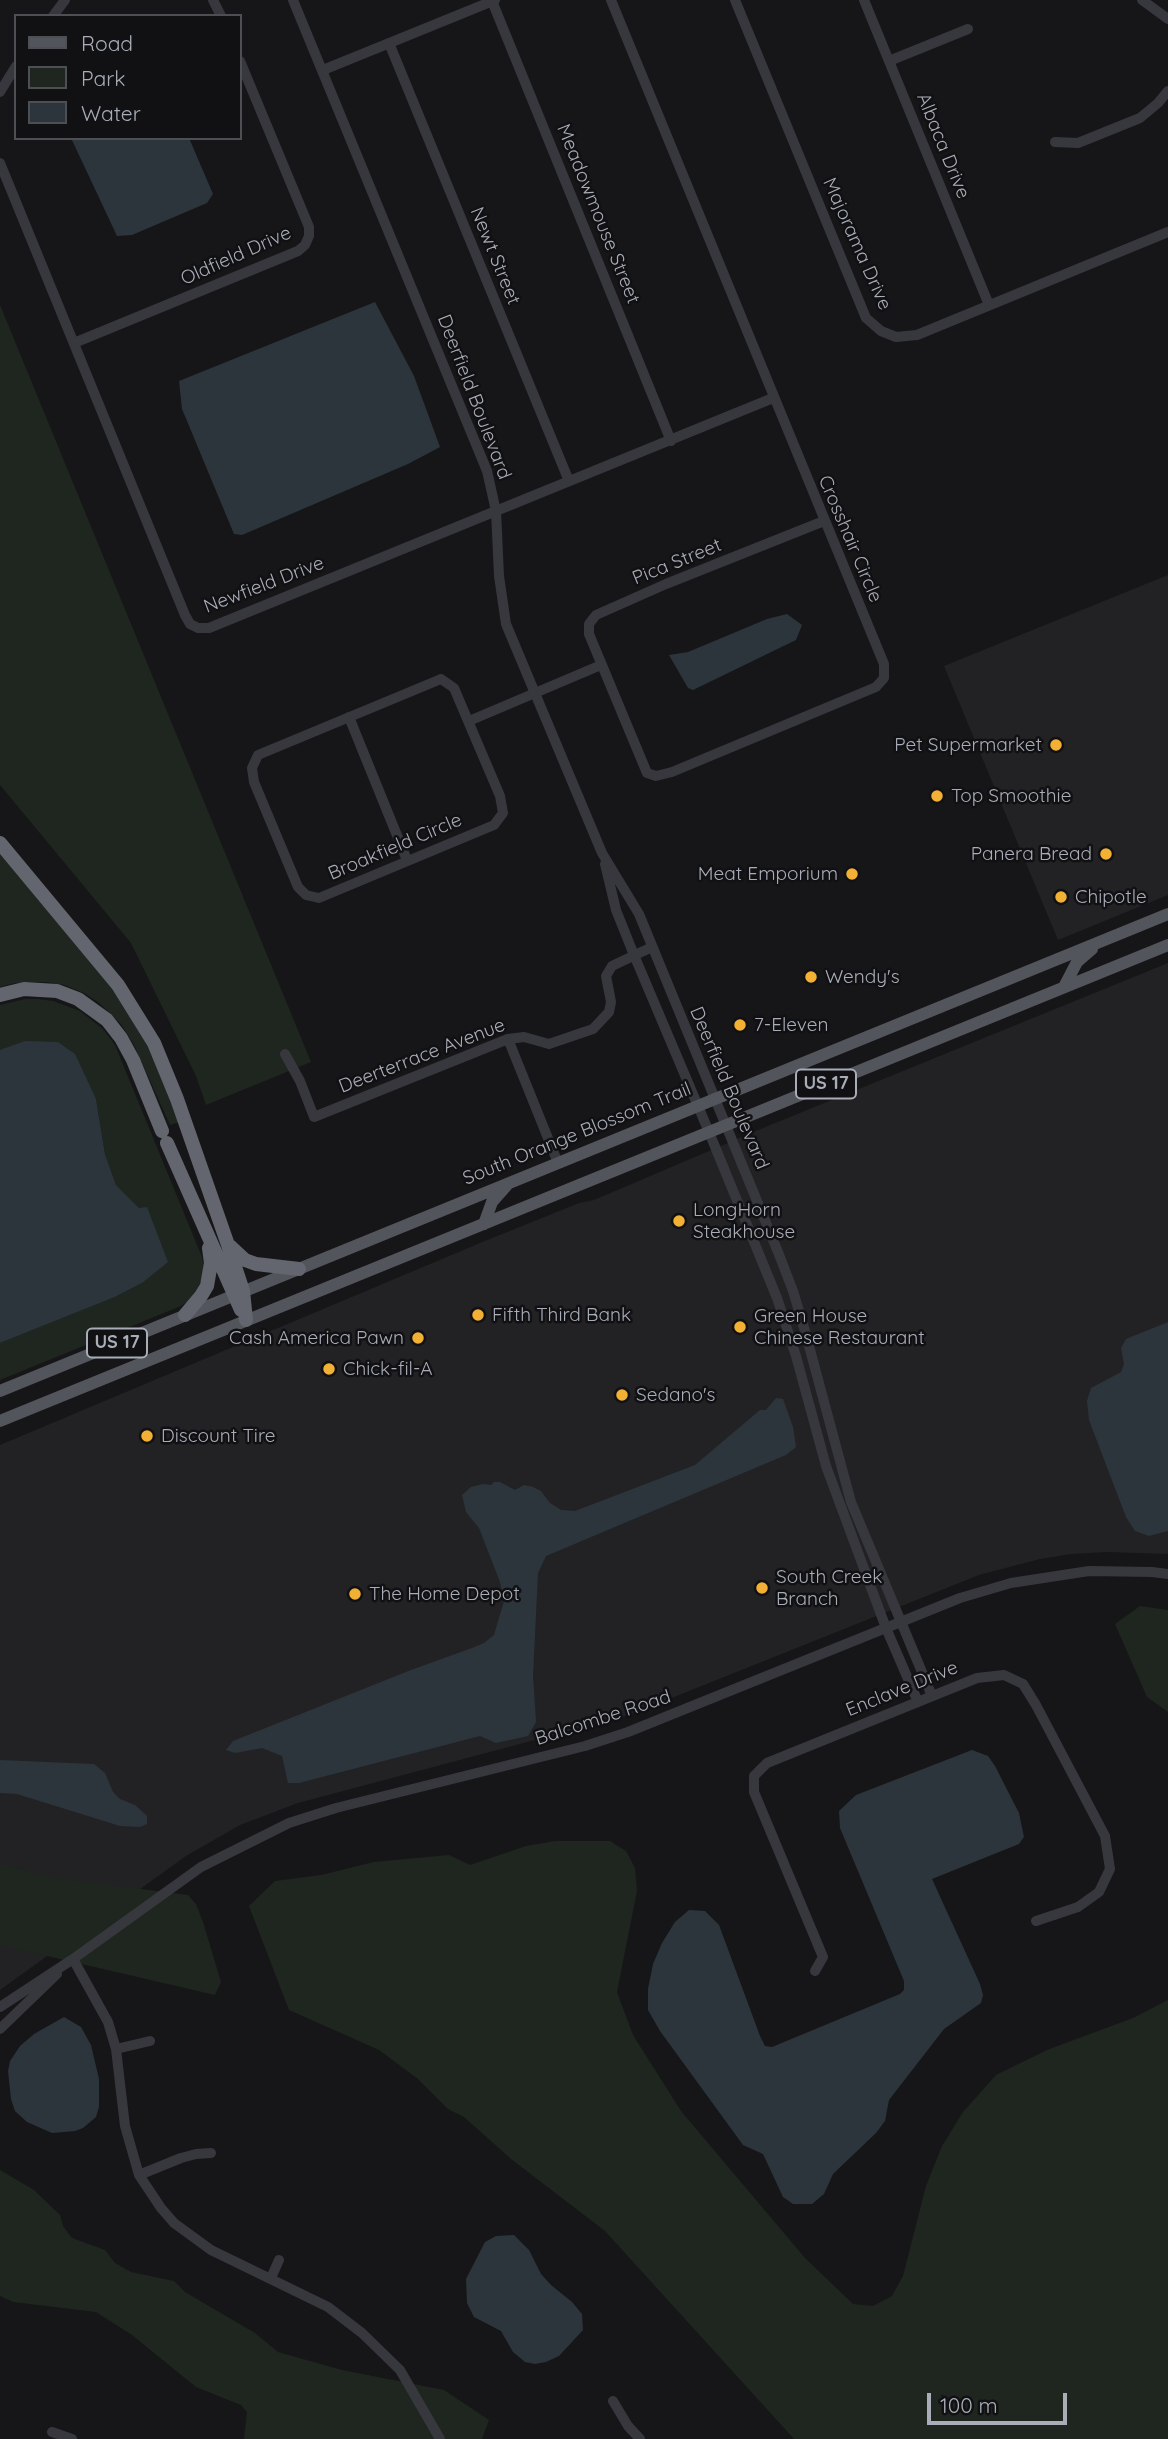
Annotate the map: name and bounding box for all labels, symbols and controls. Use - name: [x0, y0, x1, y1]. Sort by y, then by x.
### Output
- legend: [14, 14, 242, 140]
- text: Road: [81, 30, 133, 56]
- text: Park: [81, 65, 125, 91]
- street label: Albaca Drive: [911, 90, 975, 202]
- text: Water: [81, 100, 141, 126]
- street label: Meadowmouse Street: [552, 121, 644, 307]
- street label: Majorama Drive: [818, 174, 896, 314]
- street label: Newt Street: [465, 204, 525, 308]
- street label: Oldfield Drive: [177, 221, 295, 291]
- street label: Deerfield Boulevard: [432, 311, 516, 483]
- street label: Crosshair Circle: [813, 472, 887, 606]
- street label: Pica Street: [629, 534, 725, 590]
- street label: Newfield Drive: [201, 552, 327, 618]
- place label: Pet Supermarket: [894, 734, 1042, 756]
- marker: Pet Supermarket: [1048, 737, 1064, 753]
- place label: Top Smoothie: [951, 785, 1071, 807]
- marker: Top Smoothie: [929, 788, 945, 804]
- street label: Broakfield Circle: [325, 809, 465, 885]
- place label: Panera Bread: [971, 843, 1092, 865]
- marker: Panera Bread: [1098, 846, 1114, 862]
- place label: Meat Emporium: [698, 863, 838, 885]
- marker: Meat Emporium: [844, 866, 860, 882]
- place label: Chipotle: [1075, 886, 1147, 908]
- marker: Chipotle: [1053, 889, 1069, 905]
- place label: Wendy's: [825, 966, 900, 988]
- marker: Wendy's: [803, 969, 819, 985]
- street label: Deerfield Boulevard: [684, 1003, 774, 1173]
- street label: Deerterrace Avenue: [336, 1014, 508, 1098]
- place label: 7-Eleven: [754, 1014, 828, 1036]
- marker: 7-Eleven: [732, 1017, 748, 1033]
- road number: US 17: [796, 1070, 856, 1098]
- street label: South Orange Blossom Trail: [460, 1078, 694, 1190]
- place label: LongHorn Steakhouse: [693, 1199, 795, 1243]
- marker: LongHorn Steakhouse: [671, 1213, 687, 1229]
- place label: Fifth Third Bank: [492, 1304, 631, 1326]
- place label: Green House Chinese Restaurant: [754, 1305, 925, 1349]
- marker: Fifth Third Bank: [470, 1307, 486, 1323]
- marker: Green House Chinese Restaurant: [732, 1319, 748, 1335]
- place label: Cash America Pawn: [229, 1327, 404, 1349]
- road number: US 17: [87, 1328, 147, 1358]
- marker: Cash America Pawn: [410, 1330, 426, 1346]
- place label: Chick-fil-A: [343, 1358, 433, 1380]
- marker: Chick-fil-A: [321, 1361, 337, 1377]
- place label: Sedano's: [636, 1384, 715, 1406]
- marker: Sedano's: [614, 1387, 630, 1403]
- place label: Discount Tire: [161, 1425, 276, 1447]
- marker: Discount Tire: [139, 1428, 155, 1444]
- place label: South Creek Branch: [776, 1566, 882, 1610]
- marker: South Creek Branch: [754, 1580, 770, 1596]
- place label: The Home Depot: [369, 1583, 520, 1605]
- marker: The Home Depot: [347, 1586, 363, 1602]
- street label: Enclave Drive: [843, 1656, 961, 1722]
- street label: Balcombe Road: [532, 1685, 674, 1751]
- scale bar: [930, 2380, 1070, 2424]
- text: 100 m: [940, 2392, 998, 2418]

